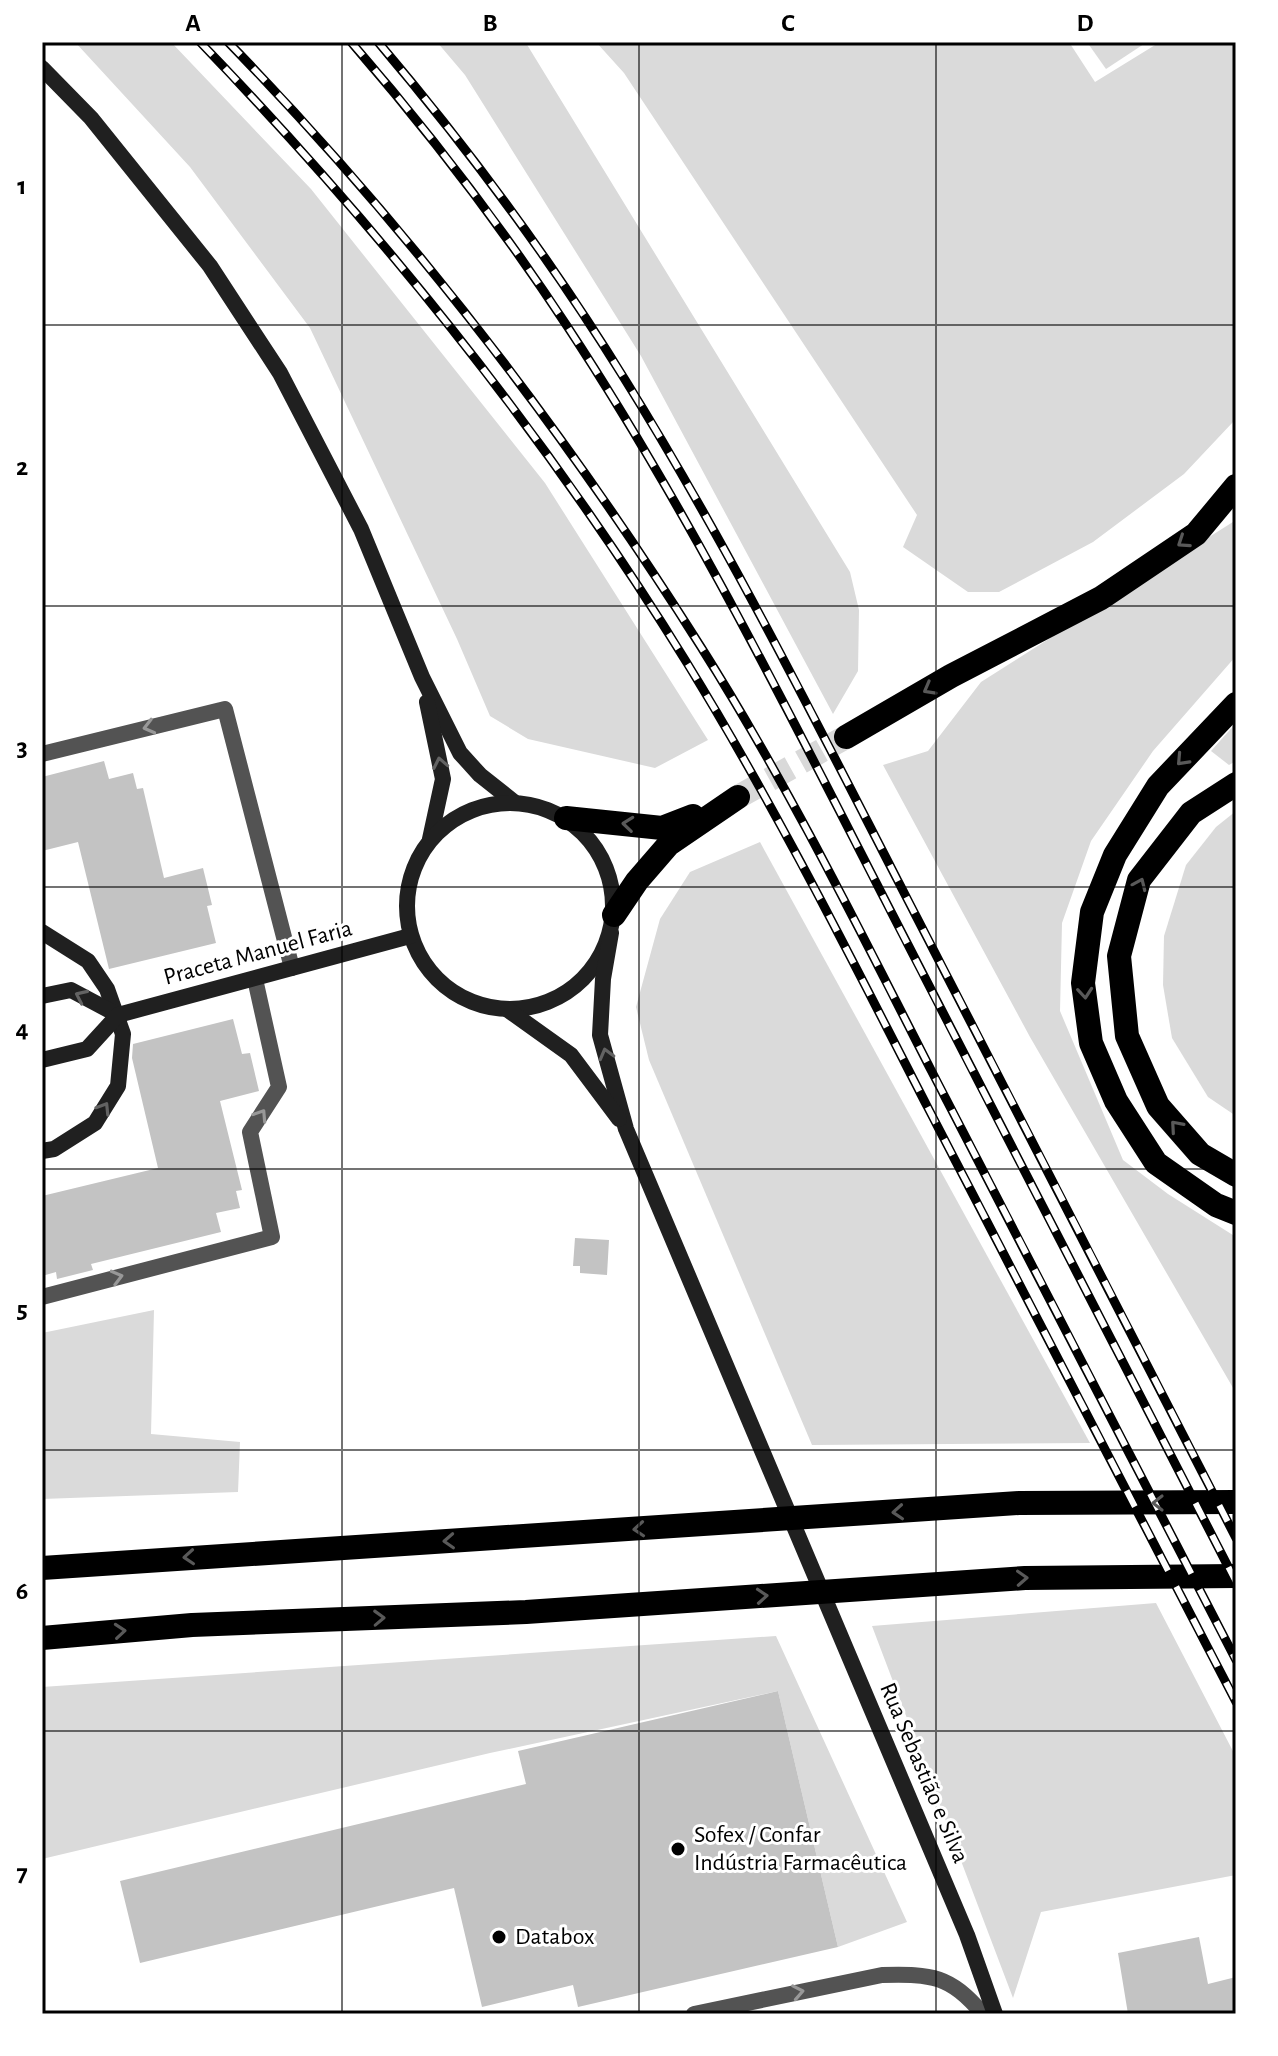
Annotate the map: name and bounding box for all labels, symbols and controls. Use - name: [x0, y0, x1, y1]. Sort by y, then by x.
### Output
- text: A: [185, 10, 201, 36]
- text: B: [482, 10, 498, 36]
- text: C: [781, 10, 795, 36]
- text: D: [1076, 10, 1094, 36]
- text: 1: [17, 173, 27, 199]
- text: 2: [16, 454, 28, 480]
- one-way arrow: [1178, 532, 1192, 547]
- one-way arrow: [923, 679, 938, 695]
- one-way arrow: [143, 718, 156, 735]
- text: 3: [16, 735, 28, 761]
- one-way arrow: [1177, 751, 1192, 765]
- one-way arrow: [432, 756, 449, 770]
- one-way arrow: [621, 816, 634, 833]
- one-way arrow: [1131, 877, 1147, 892]
- street label: Praceta Manuel Faria: [161, 916, 355, 990]
- one-way arrow: [1076, 987, 1093, 1000]
- one-way arrow: [75, 990, 90, 1006]
- text: 4: [15, 1016, 29, 1042]
- one-way arrow: [599, 1048, 615, 1062]
- one-way arrow: [95, 1102, 110, 1117]
- one-way arrow: [252, 1109, 267, 1123]
- one-way arrow: [1171, 1121, 1186, 1136]
- one-way arrow: [110, 1270, 124, 1287]
- text: 5: [16, 1297, 28, 1323]
- one-way arrow: [1151, 1494, 1164, 1512]
- one-way arrow: [891, 1503, 904, 1520]
- one-way arrow: [632, 1520, 645, 1537]
- one-way arrow: [442, 1533, 455, 1550]
- one-way arrow: [182, 1548, 195, 1565]
- one-way arrow: [1016, 1570, 1029, 1587]
- text: 6: [16, 1578, 28, 1604]
- one-way arrow: [756, 1588, 769, 1605]
- one-way arrow: [373, 1610, 386, 1627]
- one-way arrow: [114, 1623, 127, 1640]
- street label: Rua Sebastião e Silva: [875, 1679, 973, 1867]
- place label: Sofex / Confar Indústria Farmacêutica: [694, 1823, 907, 1875]
- marker: Sofex / Confar Indústria Farmacêutica: [669, 1840, 687, 1858]
- text: 7: [16, 1860, 28, 1886]
- place label: Databox: [515, 1925, 595, 1949]
- marker: Databox: [490, 1928, 508, 1946]
- one-way arrow: [791, 1984, 804, 2001]

